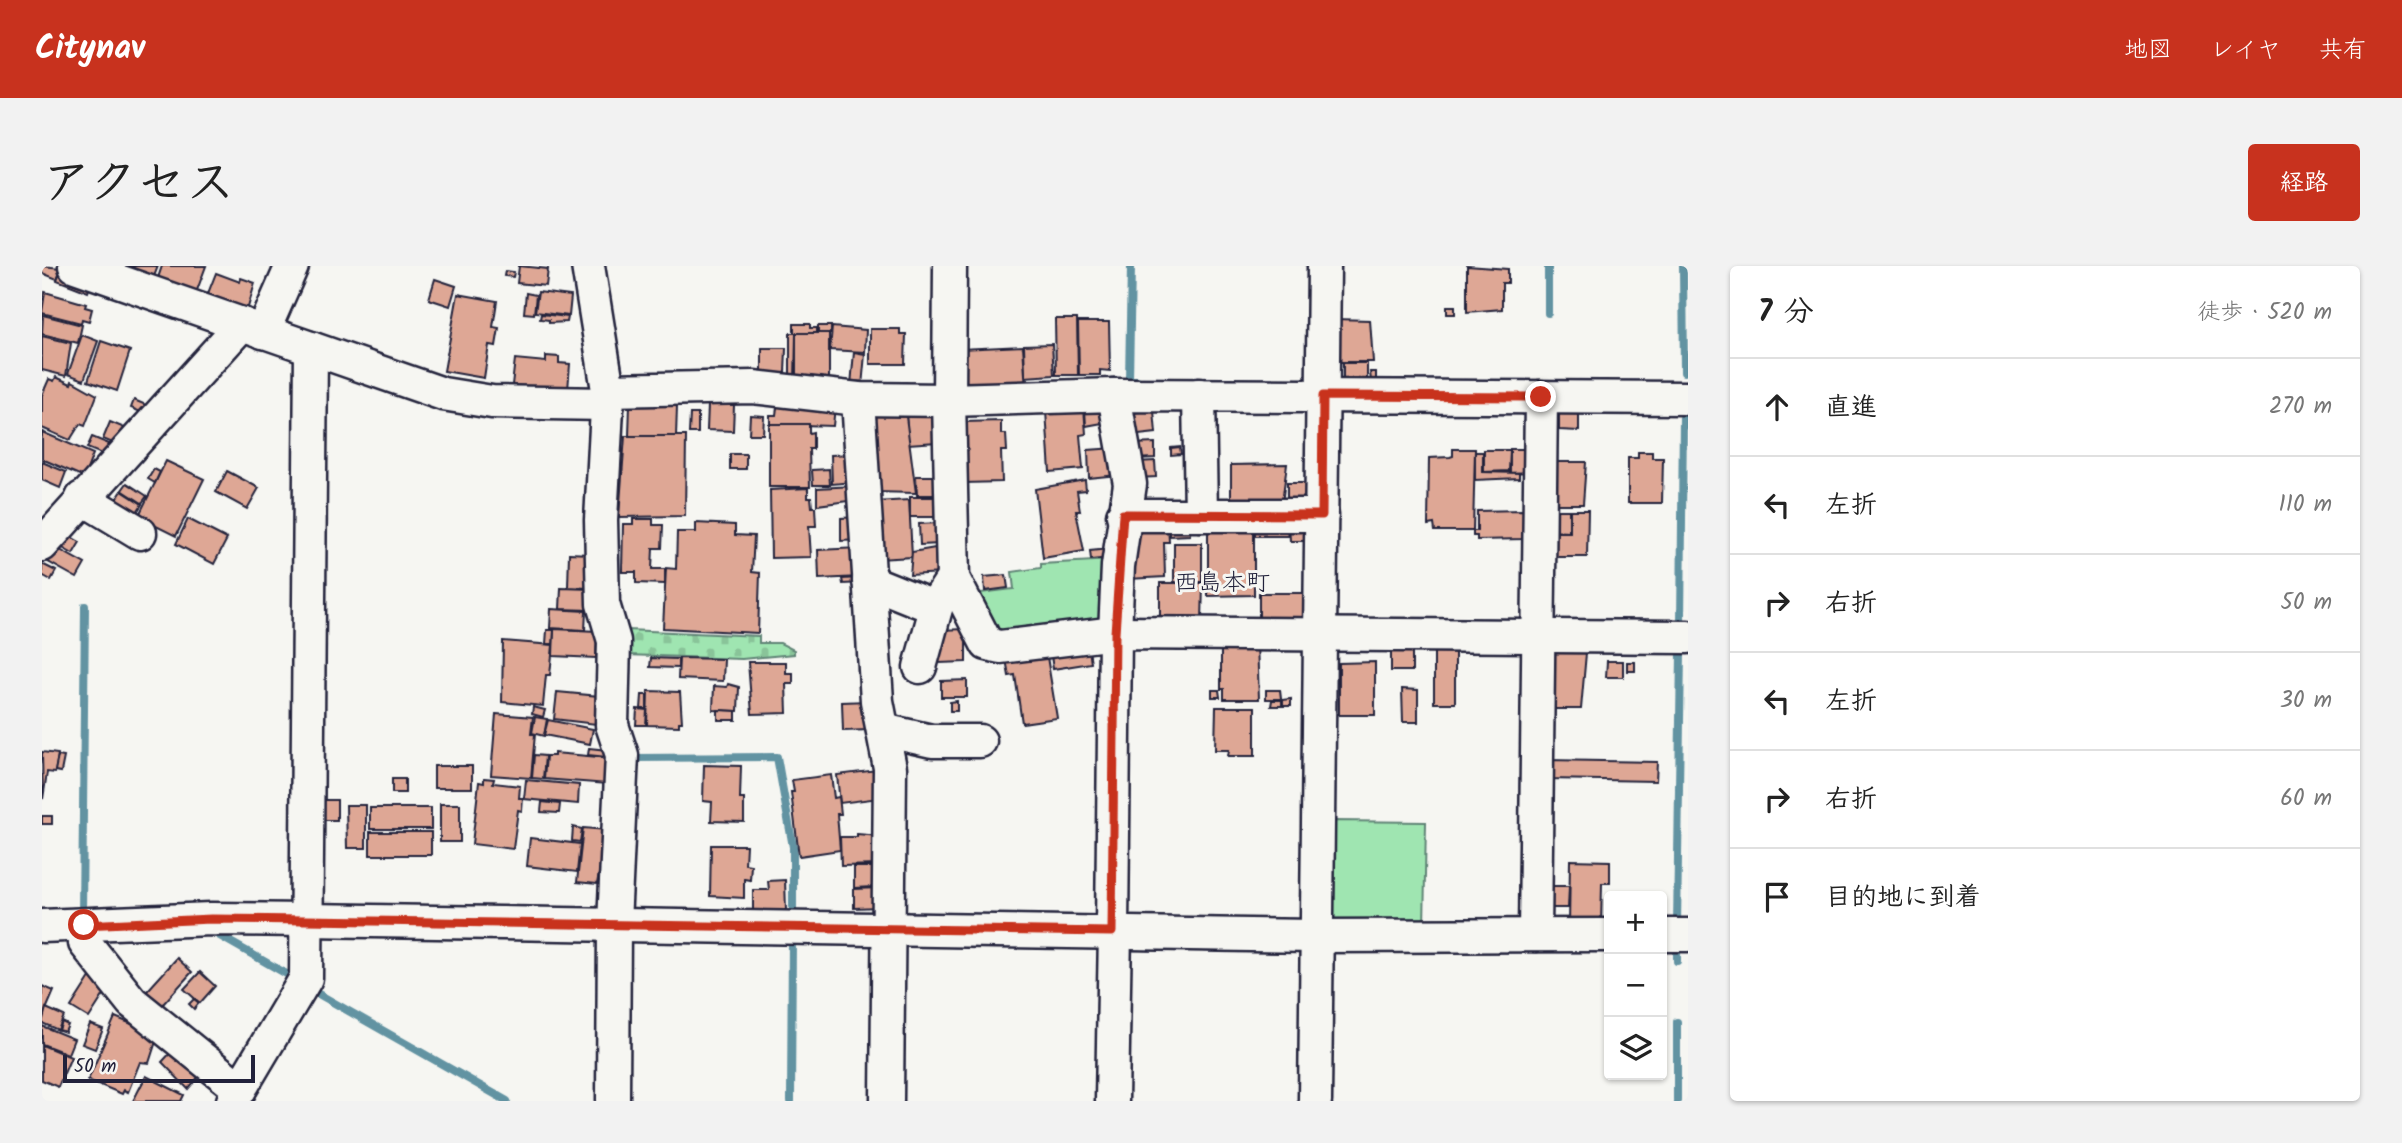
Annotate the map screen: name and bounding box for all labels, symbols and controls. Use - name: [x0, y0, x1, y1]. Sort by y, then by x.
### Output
- text: Citynav: [35, 23, 145, 76]
- text: 地図: [2124, 31, 2172, 70]
- text: レイヤ: [2210, 31, 2281, 70]
- text: 共有: [2319, 31, 2367, 70]
- button: 経路: [2248, 144, 2360, 221]
- text: アクセス: [42, 146, 235, 224]
- text: 7 分: [1758, 289, 1814, 337]
- text: 徒歩 · 520 m: [2197, 295, 2332, 331]
- route end: [1525, 381, 1556, 412]
- text: 直進: [1825, 387, 1877, 429]
- icon: ahead: [1758, 388, 1796, 426]
- text: 270 m: [2269, 389, 2332, 425]
- text: 左折: [1825, 485, 1877, 527]
- icon: left: [1758, 486, 1796, 524]
- text: 110 m: [2279, 487, 2332, 523]
- district label: 西島本町: [1174, 564, 1270, 603]
- text: 右折: [1825, 583, 1877, 625]
- icon: right: [1758, 584, 1796, 622]
- text: 50 m: [2281, 585, 2332, 621]
- text: 左折: [1825, 681, 1877, 723]
- icon: left: [1758, 682, 1796, 720]
- text: 30 m: [2280, 683, 2332, 719]
- text: 右折: [1825, 779, 1877, 821]
- icon: right: [1758, 780, 1796, 818]
- text: 60 m: [2280, 781, 2332, 817]
- text: 目的地に到着: [1825, 877, 1981, 919]
- icon: arrive: [1758, 878, 1796, 916]
- map controls: [1604, 891, 1667, 1080]
- button: +: [1604, 891, 1667, 954]
- route start: [68, 909, 99, 940]
- button: −: [1604, 954, 1667, 1017]
- button: layers: [1604, 1017, 1667, 1080]
- scale bar: [63, 1052, 256, 1084]
- text: 50 m: [74, 1052, 116, 1082]

